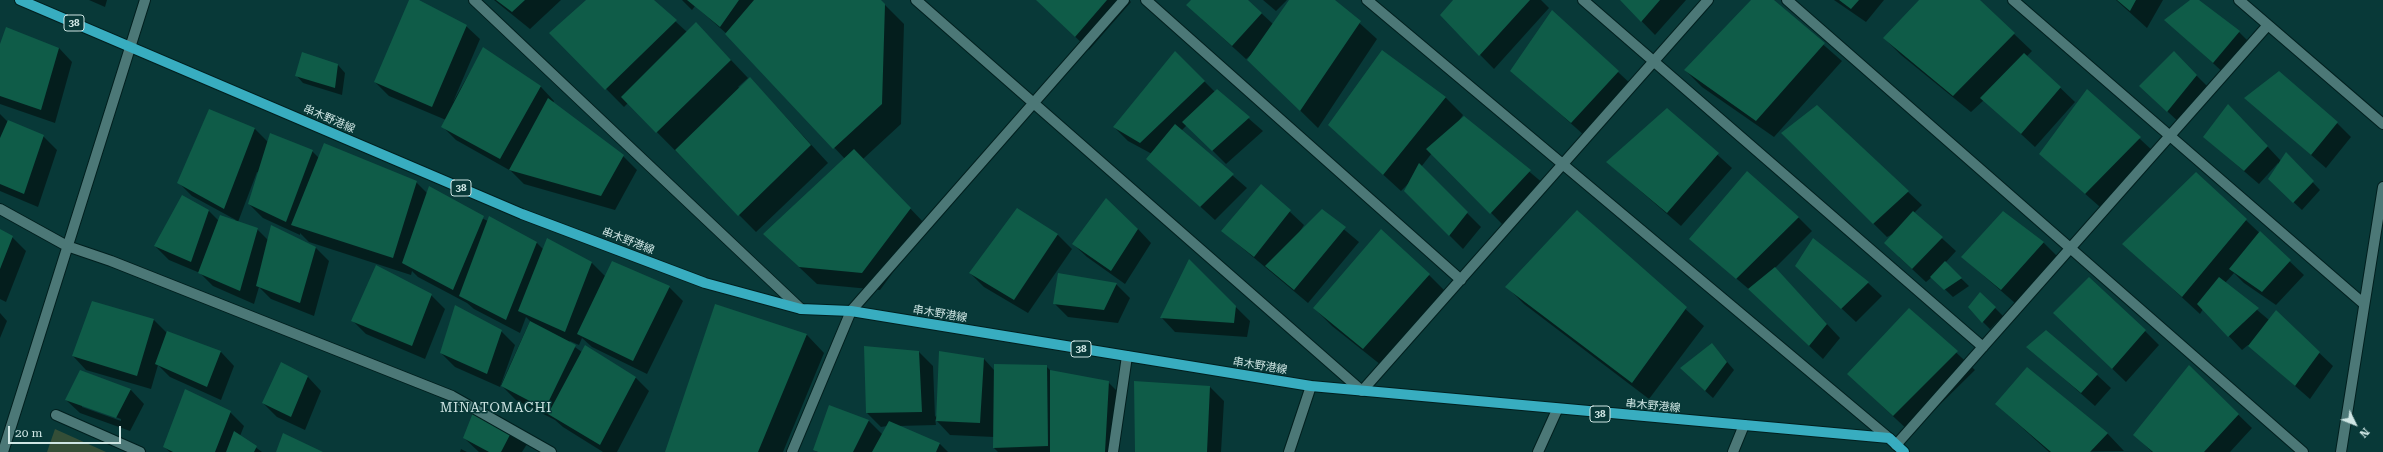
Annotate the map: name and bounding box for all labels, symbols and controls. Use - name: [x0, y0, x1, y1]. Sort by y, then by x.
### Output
- road number: 38: [64, 15, 84, 31]
- street label: 串木野港線: [301, 102, 357, 136]
- road number: 38: [451, 180, 471, 196]
- street label: 串木野港線: [600, 225, 656, 257]
- street label: 串木野港線: [912, 303, 968, 325]
- road number: 38: [1071, 341, 1091, 357]
- street label: 串木野港線: [1232, 355, 1288, 377]
- street label: 串木野港線: [1625, 397, 1681, 415]
- district label: MINATOMACHI: [440, 400, 552, 416]
- north arrow: [2335, 404, 2375, 444]
- road number: 38: [1590, 406, 1610, 422]
- scale bar: [10, 418, 123, 444]
- text: N: [2357, 425, 2372, 440]
- text: 20 m: [15, 426, 42, 440]

